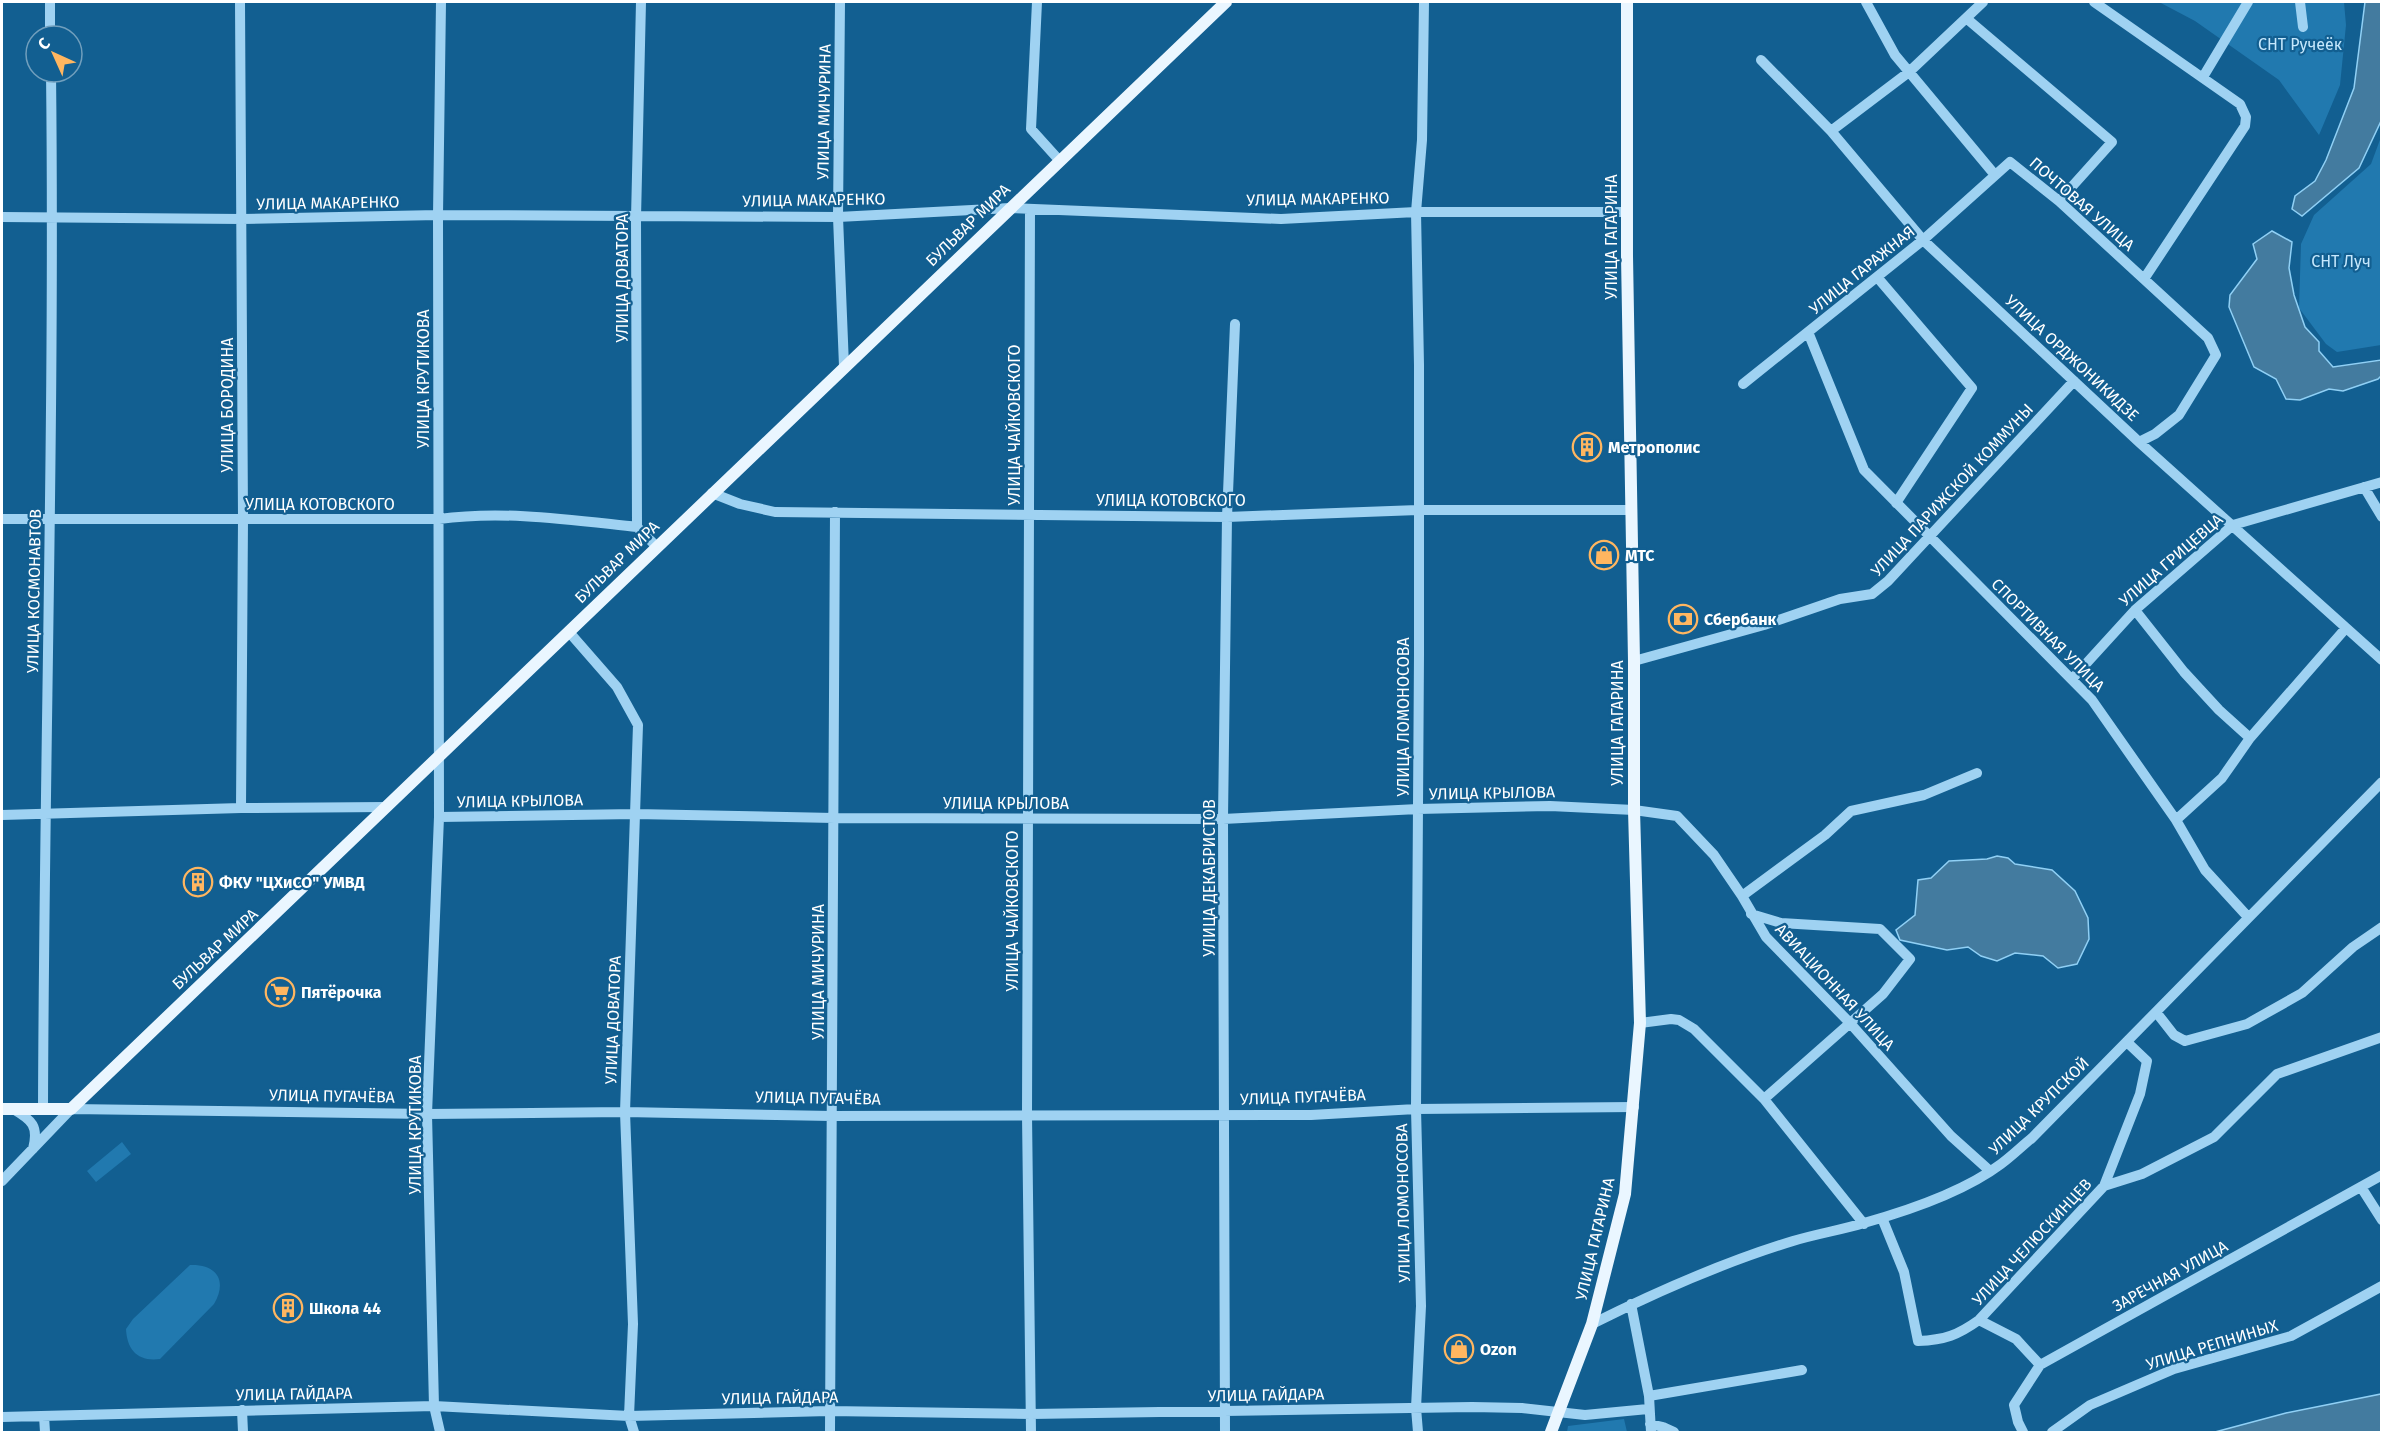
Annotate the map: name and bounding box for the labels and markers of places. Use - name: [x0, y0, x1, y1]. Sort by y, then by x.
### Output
- building icon: Метрополис: [1571, 431, 1603, 463]
- place label: Метрополис: [1608, 438, 1701, 457]
- shop icon: МТС: [1588, 539, 1620, 571]
- place label: МТС: [1625, 546, 1655, 565]
- bank icon: Сбербанк: [1667, 603, 1699, 635]
- place label: Сбербанк: [1704, 610, 1777, 629]
- building icon: ФКУ "ЦХиСО" УМВД: [182, 866, 214, 898]
- place label: ФКУ "ЦХиСО" УМВД: [219, 873, 365, 892]
- supermarket icon: Пятёрочка: [264, 976, 296, 1008]
- place label: Пятёрочка: [301, 983, 382, 1002]
- building icon: Школа 44: [272, 1292, 304, 1324]
- place label: Школа 44: [309, 1299, 381, 1318]
- shop icon: Ozon: [1443, 1333, 1475, 1365]
- place label: Ozon: [1480, 1340, 1517, 1359]

